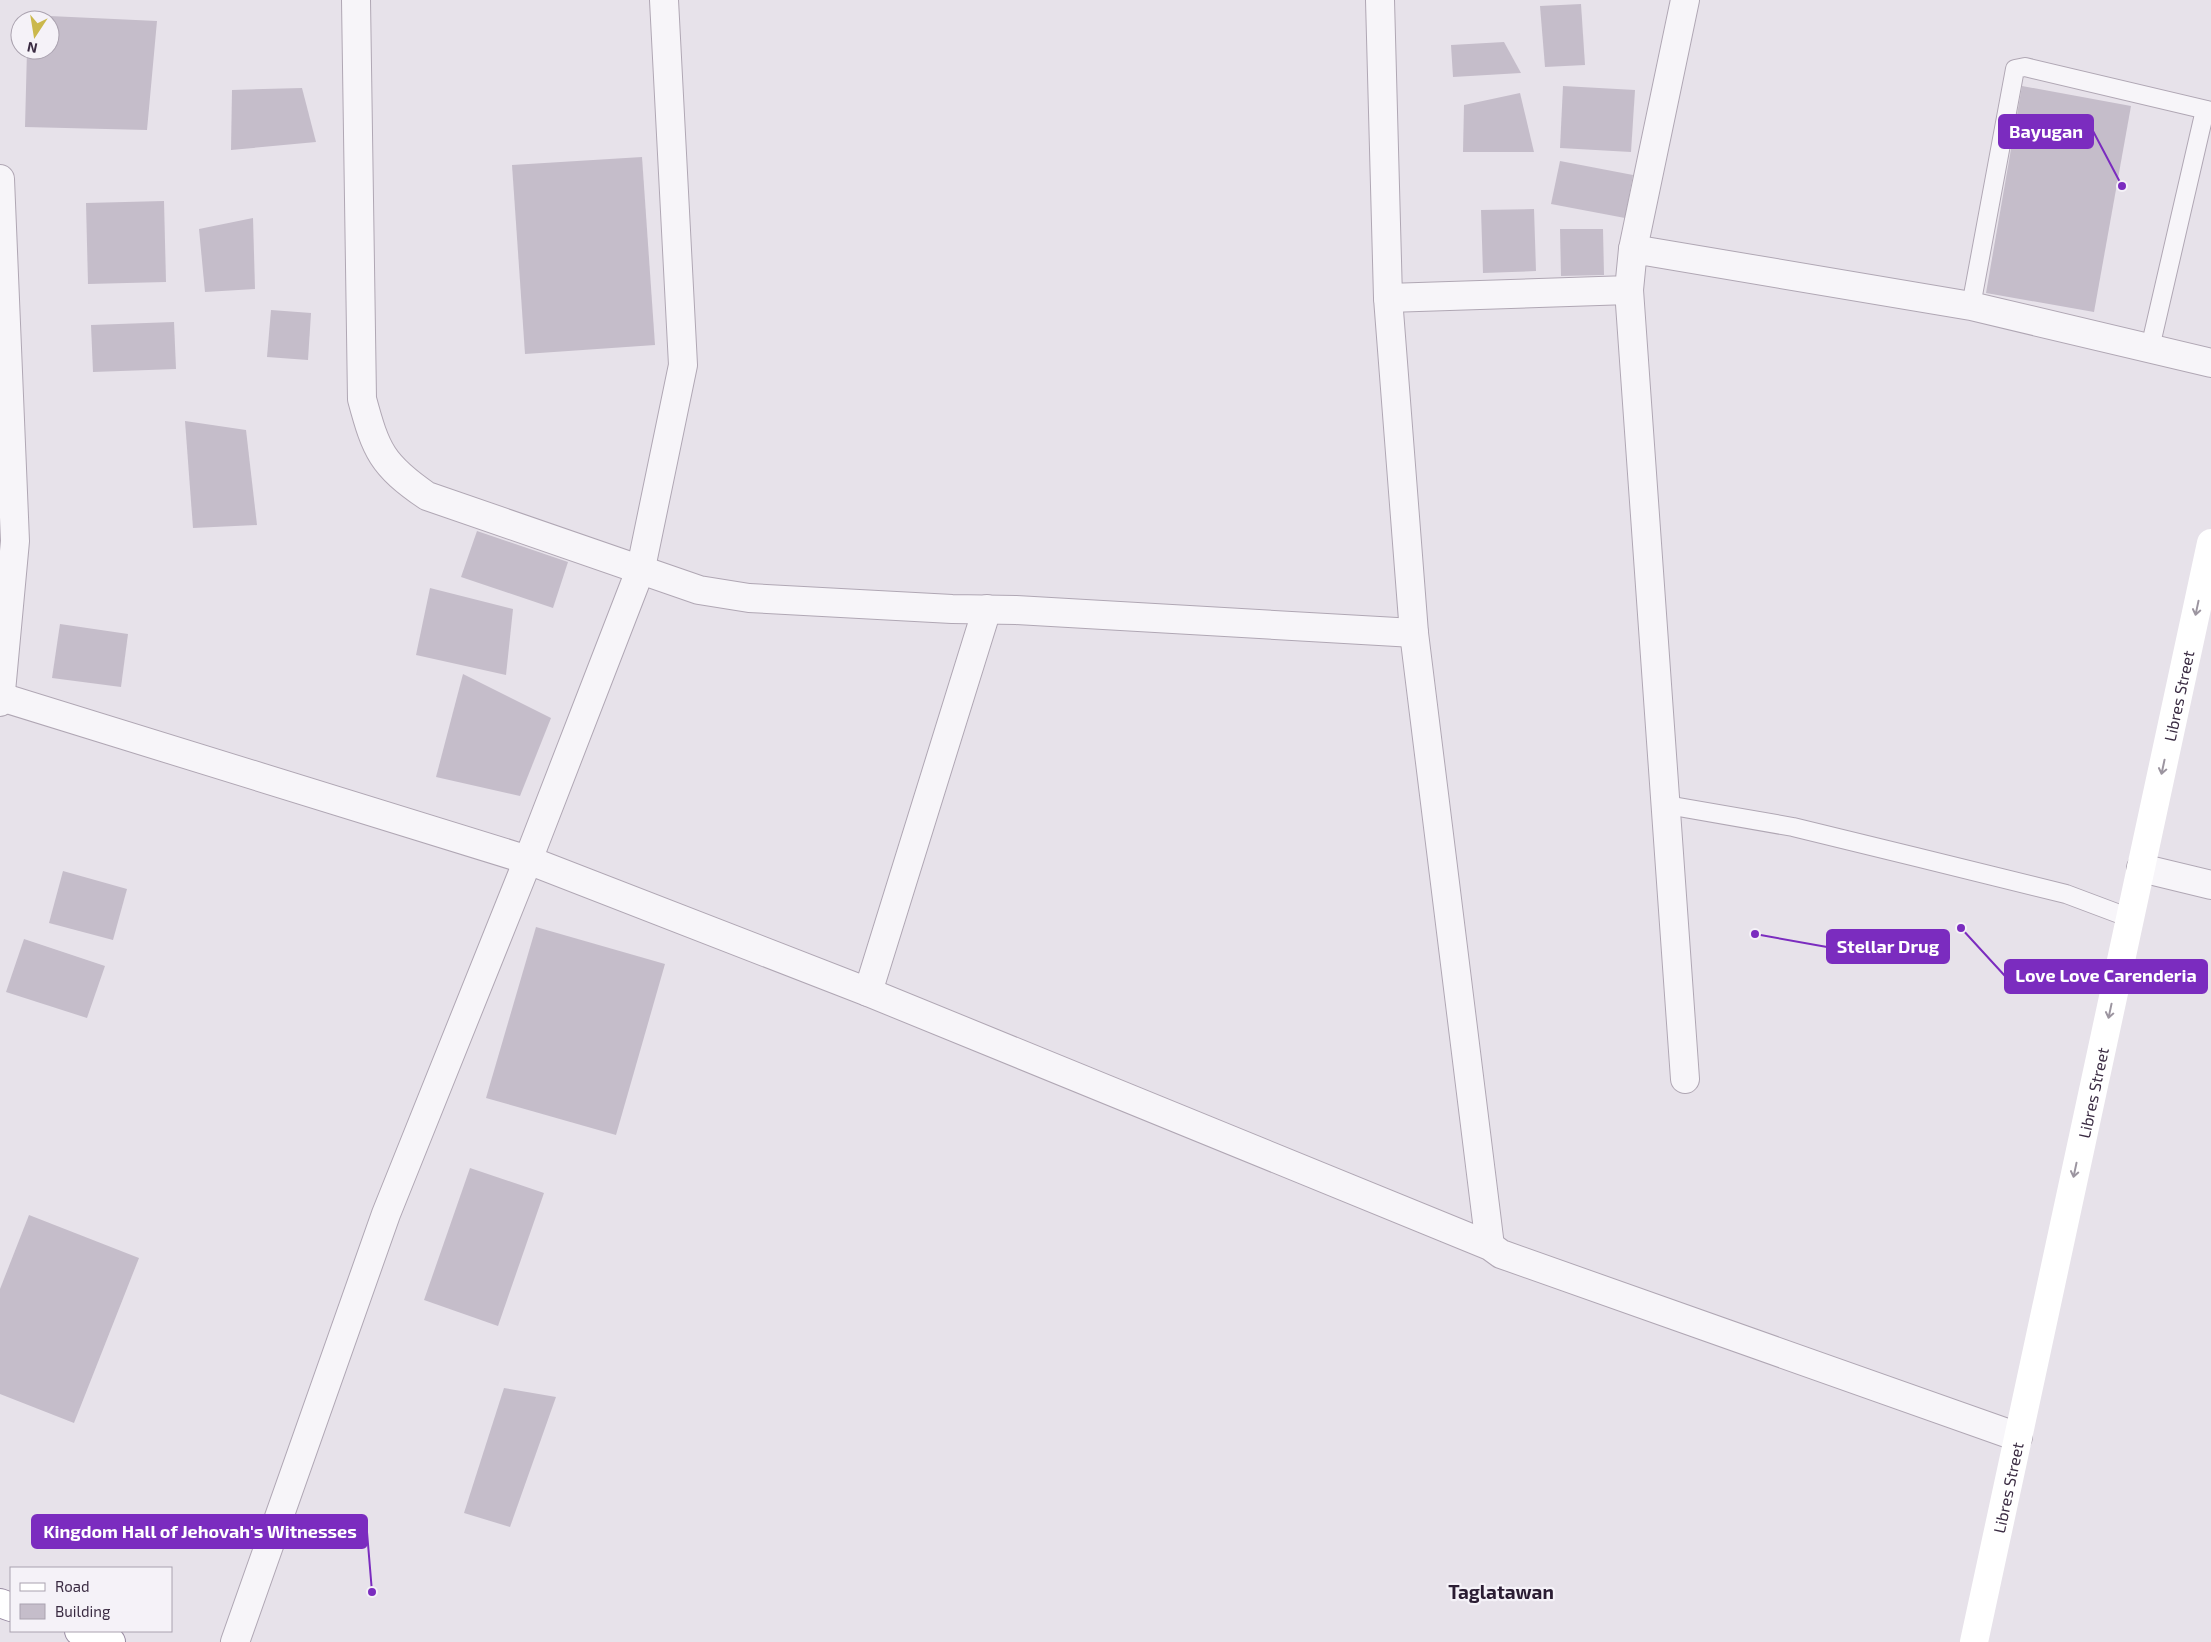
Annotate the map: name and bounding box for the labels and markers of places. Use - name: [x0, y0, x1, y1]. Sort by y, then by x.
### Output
- callout: Bayugan: [1999, 115, 2093, 148]
- callout: Stellar Drug: [1827, 930, 1949, 963]
- callout: Love Love Carenderia: [2005, 960, 2207, 993]
- callout: Kingdom Hall of Jehovah's Witnesses: [32, 1515, 367, 1548]

